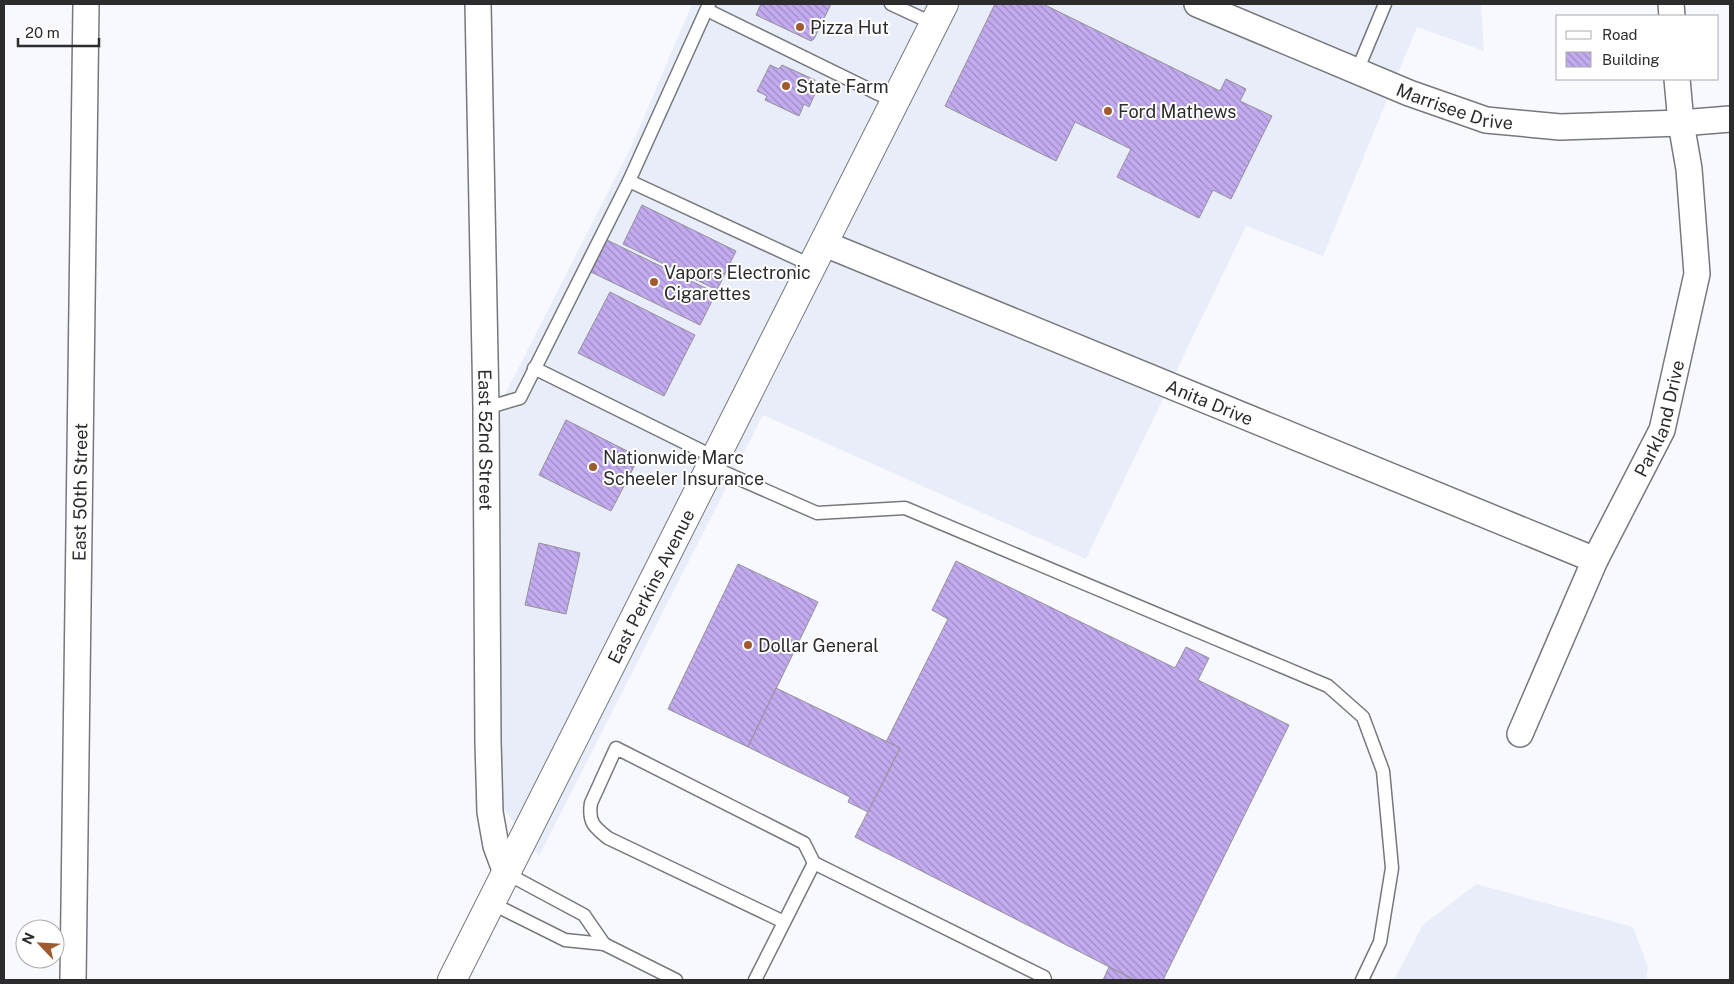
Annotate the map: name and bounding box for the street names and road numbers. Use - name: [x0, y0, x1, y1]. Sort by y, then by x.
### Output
- street label: Marrisee Drive: [1393, 78, 1514, 133]
- street label: Parkland Drive: [1629, 358, 1688, 480]
- street label: East 52nd Street: [475, 369, 497, 511]
- street label: Anita Drive: [1163, 375, 1256, 429]
- street label: East 50th Street: [68, 423, 91, 561]
- street label: East Perkins Avenue: [603, 506, 698, 667]

